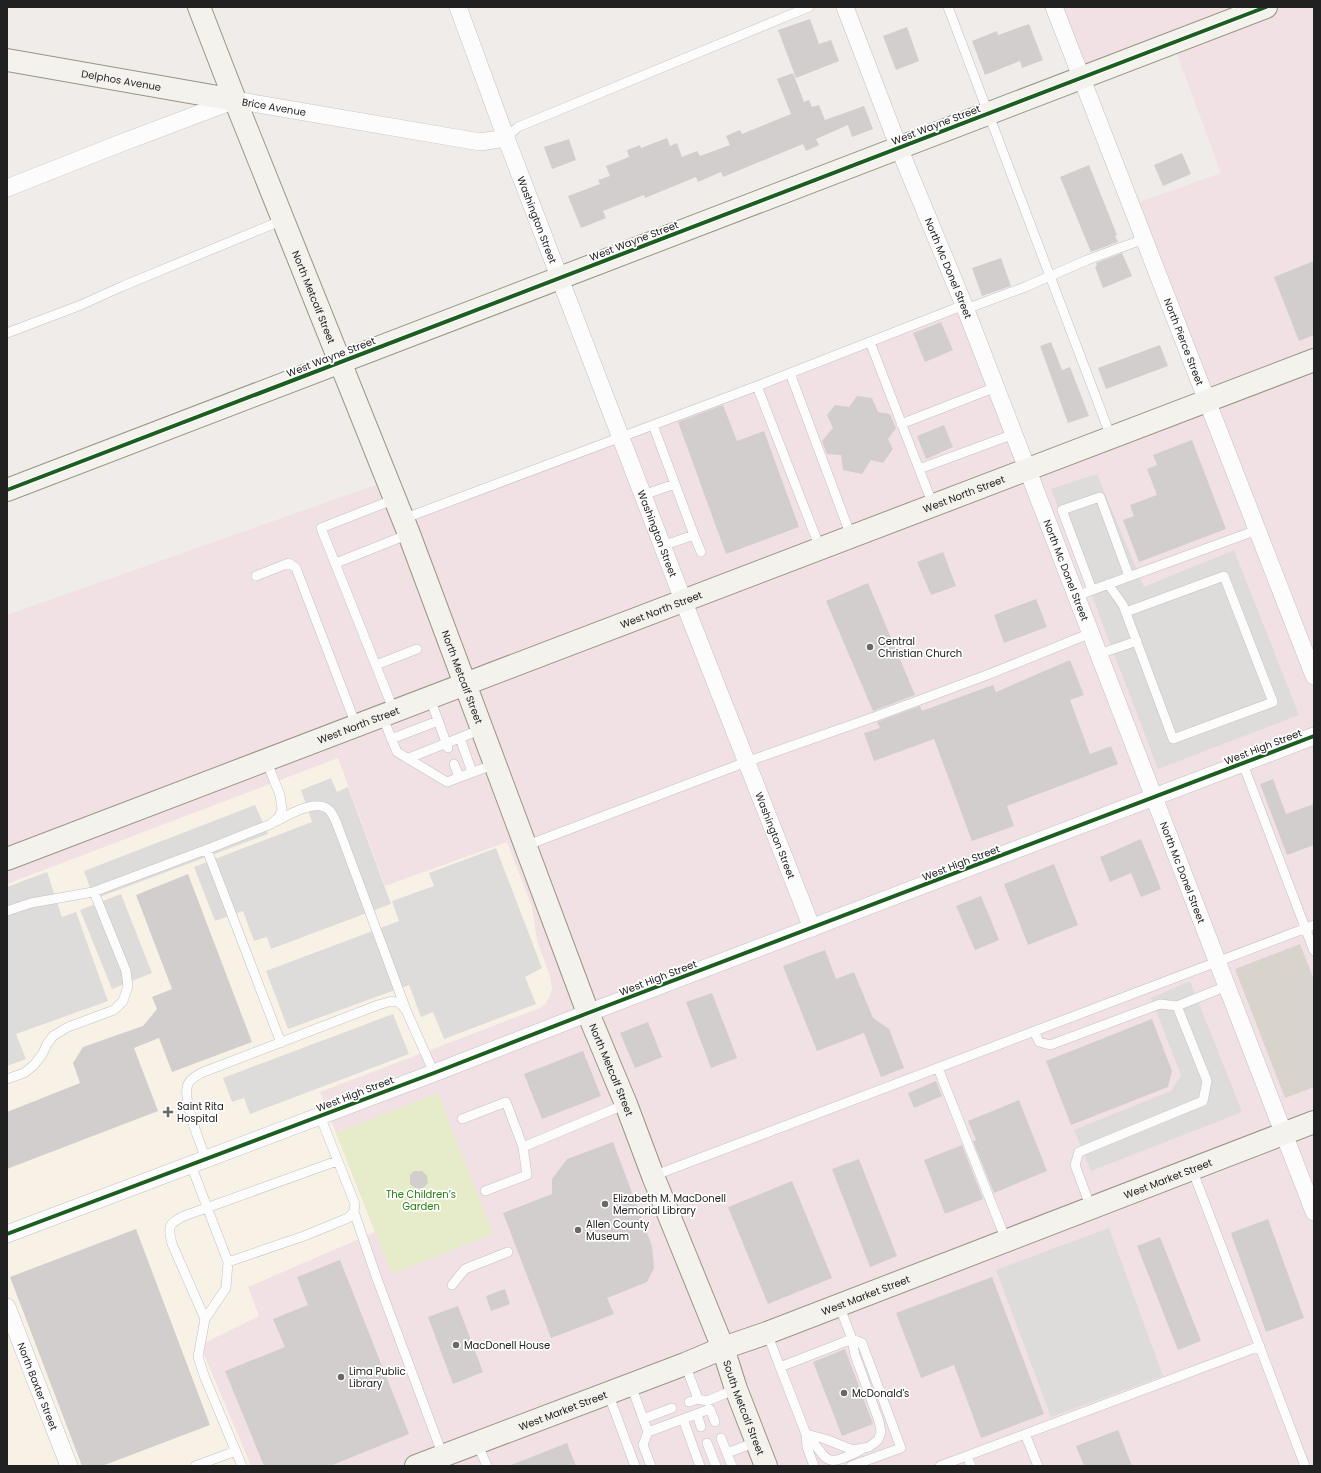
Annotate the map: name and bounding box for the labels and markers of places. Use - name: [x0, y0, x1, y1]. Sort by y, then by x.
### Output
- place label: Central Christian Church: [878, 634, 962, 661]
- marker: Central Christian Church: [865, 642, 875, 652]
- place label: Saint Rita Hospital: [177, 1099, 224, 1126]
- marker: Saint Rita Hospital: [162, 1106, 174, 1118]
- place label: Elizabeth M. MacDonell Memorial Library: [613, 1191, 726, 1218]
- marker: Elizabeth M. MacDonell Memorial Library: [600, 1199, 610, 1209]
- place label: Allen County Museum: [586, 1217, 649, 1244]
- marker: Allen County Museum: [573, 1225, 583, 1235]
- place label: MacDonell House: [464, 1338, 550, 1353]
- marker: MacDonell House: [451, 1340, 461, 1350]
- place label: Lima Public Library: [349, 1364, 405, 1391]
- marker: Lima Public Library: [336, 1372, 346, 1382]
- place label: McDonald's: [852, 1386, 909, 1401]
- marker: McDonald's: [839, 1388, 849, 1398]

